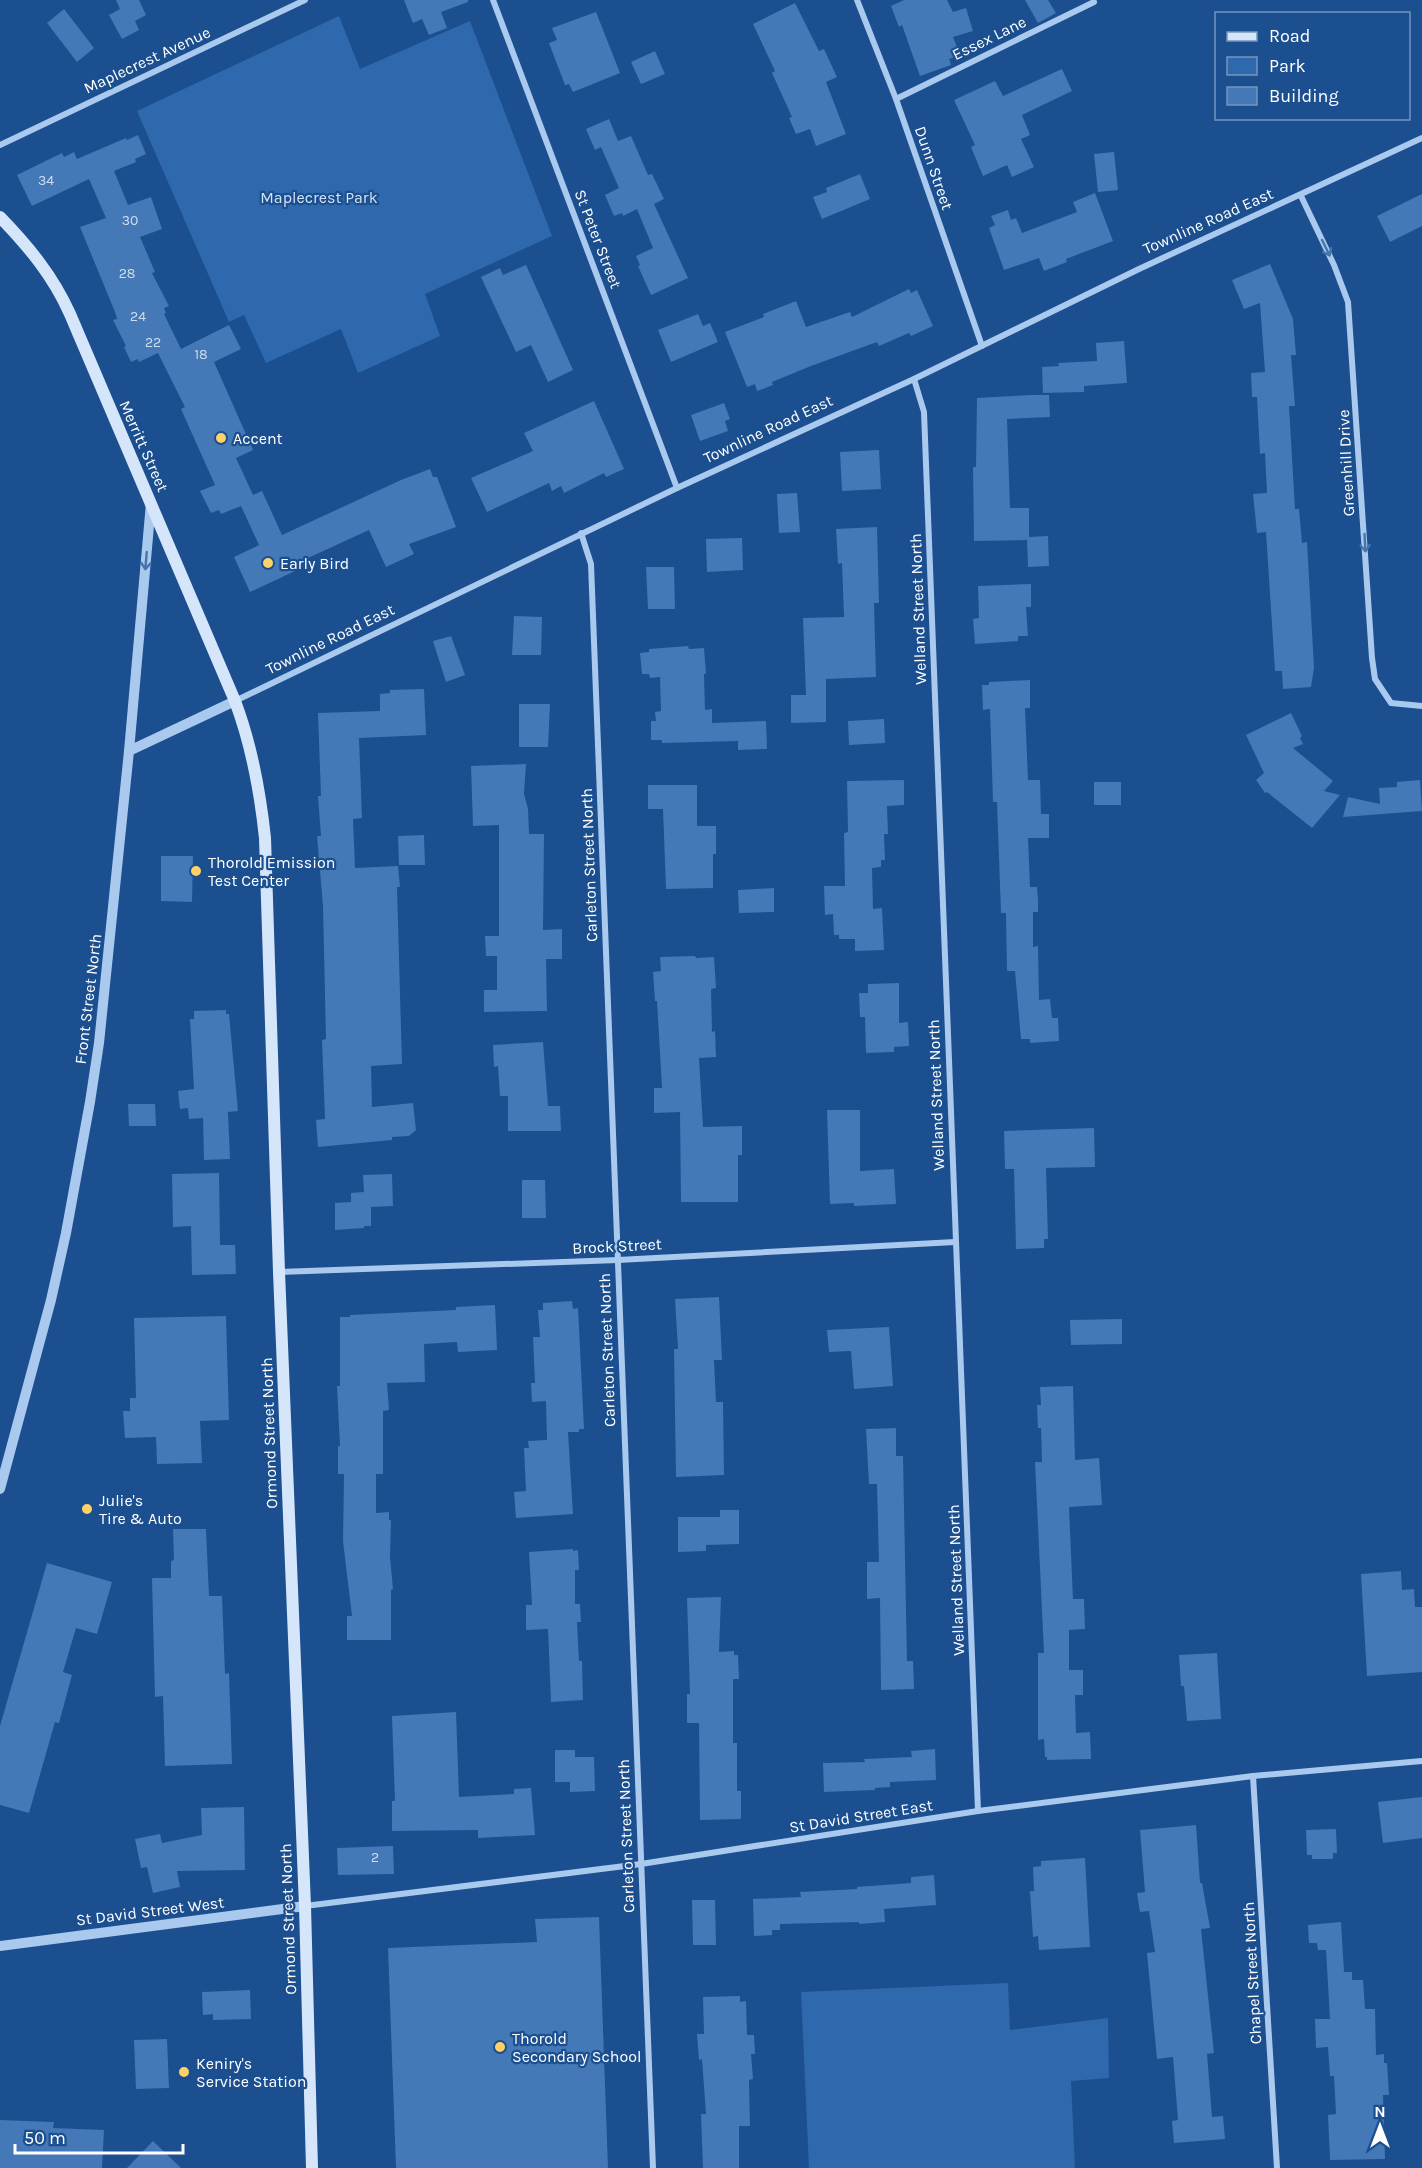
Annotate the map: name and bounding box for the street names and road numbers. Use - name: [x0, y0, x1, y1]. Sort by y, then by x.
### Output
- street label: Essex Lane: [949, 12, 1029, 64]
- street label: Maplecrest Avenue: [81, 22, 213, 98]
- street label: Dunn Street: [911, 124, 957, 212]
- street label: Townline Road East: [1140, 184, 1276, 258]
- street label: St Peter Street: [570, 187, 626, 291]
- street label: Townline Road East: [700, 391, 836, 467]
- street label: Merritt Street: [115, 397, 173, 495]
- street label: Greenhill Drive: [1334, 409, 1358, 517]
- street label: Welland Street North: [906, 533, 930, 685]
- street label: Townline Road East: [263, 600, 397, 678]
- street label: Carleton Street North: [577, 788, 601, 942]
- street label: Front Street North: [71, 933, 105, 1065]
- street label: Welland Street North: [924, 1019, 948, 1171]
- street label: Brock Street: [572, 1234, 662, 1258]
- street label: Carleton Street North: [595, 1273, 619, 1427]
- street label: Ormond Street North: [257, 1357, 281, 1509]
- street label: Welland Street North: [944, 1504, 968, 1656]
- street label: Carleton Street North: [614, 1759, 638, 1913]
- street label: St David Street East: [788, 1795, 934, 1837]
- street label: Ormond Street North: [276, 1843, 300, 1995]
- street label: St David Street West: [75, 1892, 225, 1930]
- street label: Chapel Street North: [1239, 1901, 1265, 2045]

